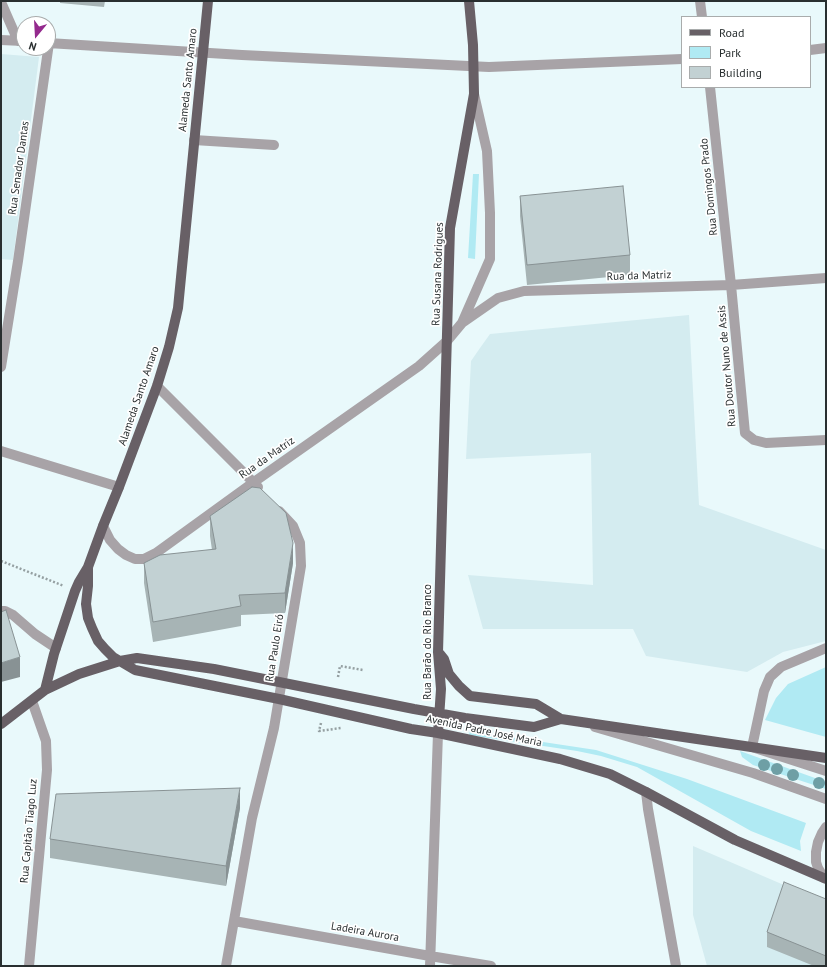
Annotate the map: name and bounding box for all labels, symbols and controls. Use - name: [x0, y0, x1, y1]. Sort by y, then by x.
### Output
- north arrow: [16, 16, 56, 56]
- legend: [681, 16, 811, 88]
- text: Road: [719, 25, 744, 40]
- street label: Alameda Santo Amaro: [176, 28, 200, 132]
- text: N: [27, 39, 38, 54]
- text: Park: [719, 45, 741, 60]
- text: Building: [719, 65, 762, 80]
- street label: Rua Senador Dantas: [6, 120, 32, 216]
- street label: Rua Domingos Prado: [697, 138, 721, 236]
- street label: Rua Susana Rodrigues: [430, 222, 446, 326]
- street label: Rua da Matriz: [607, 268, 671, 284]
- street label: Rua Doutor Nuno de Assis: [715, 305, 739, 427]
- street label: Alameda Santo Amaro: [116, 345, 162, 447]
- street label: Rua da Matriz: [237, 434, 297, 482]
- street label: Rua Barão do Rio Branco: [421, 584, 435, 700]
- street label: Rua Paulo Eiró: [263, 613, 287, 683]
- street label: Avenida Padre José Maria: [425, 712, 543, 750]
- street label: Rua Capitão Tiago Luz: [18, 778, 40, 884]
- street label: Ladeira Aurora: [330, 920, 400, 944]

